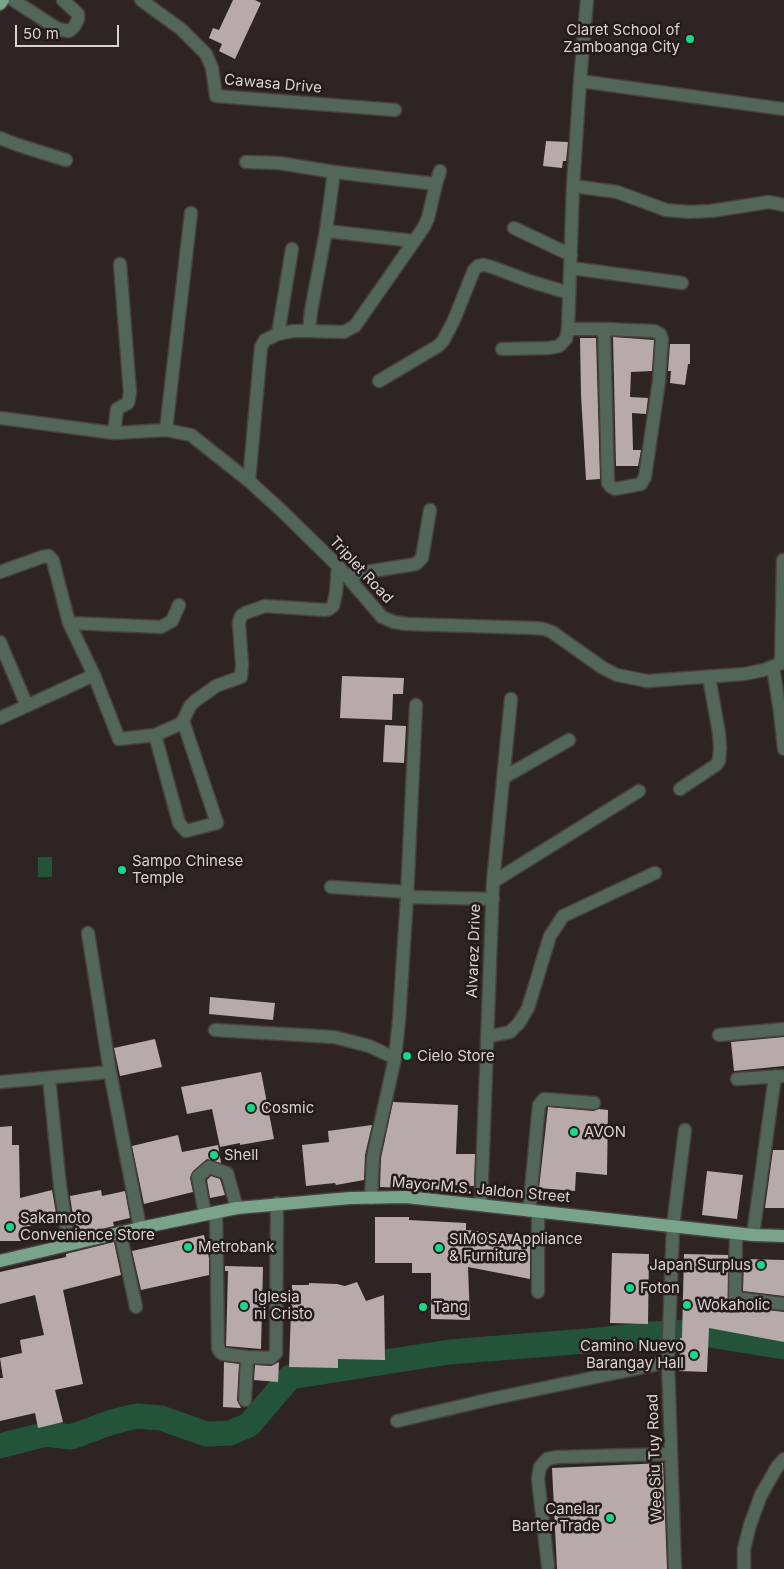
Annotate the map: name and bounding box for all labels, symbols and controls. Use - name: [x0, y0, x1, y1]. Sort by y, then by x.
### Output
- scale bar: [18, 15, 121, 47]
- place label: Claret School of Zamboanga City: [563, 21, 680, 56]
- text: 50 m: [23, 24, 59, 43]
- marker: Claret School of Zamboanga City: [684, 33, 696, 45]
- street label: Cawasa Drive: [223, 71, 323, 97]
- street label: Triplet Road: [325, 533, 397, 607]
- place label: Sampo Chinese Temple: [132, 852, 243, 887]
- marker: Sampo Chinese Temple: [116, 864, 128, 876]
- street label: Alvarez Drive: [463, 903, 485, 999]
- place label: Cielo Store: [417, 1047, 495, 1065]
- marker: Cielo Store: [401, 1050, 413, 1062]
- place label: Cosmic: [261, 1099, 314, 1117]
- marker: Cosmic: [245, 1102, 257, 1114]
- place label: AVON: [584, 1123, 626, 1141]
- marker: AVON: [568, 1126, 580, 1138]
- place label: Shell: [224, 1146, 259, 1164]
- marker: Shell: [208, 1149, 220, 1161]
- street label: Mayor M.S. Jaldon Street: [391, 1173, 571, 1207]
- place label: Sakamoto Convenience Store: [20, 1209, 155, 1244]
- marker: Sakamoto Convenience Store: [4, 1221, 16, 1233]
- place label: SIMOSA Appliance & Furniture: [449, 1230, 582, 1265]
- place label: Metrobank: [198, 1238, 274, 1256]
- marker: Metrobank: [182, 1241, 194, 1253]
- marker: SIMOSA Appliance & Furniture: [433, 1242, 445, 1254]
- place label: Japan Surplus: [649, 1256, 751, 1274]
- marker: Japan Surplus: [755, 1259, 767, 1271]
- place label: Foton: [640, 1279, 680, 1297]
- marker: Foton: [624, 1282, 636, 1294]
- place label: Iglesia ni Cristo: [254, 1288, 313, 1323]
- place label: Wokaholic: [697, 1296, 770, 1314]
- place label: Tang: [433, 1298, 468, 1316]
- marker: Wokaholic: [681, 1299, 693, 1311]
- marker: Iglesia ni Cristo: [238, 1300, 250, 1312]
- marker: Tang: [417, 1301, 429, 1313]
- place label: Camino Nuevo Barangay Hall: [580, 1337, 684, 1372]
- marker: Camino Nuevo Barangay Hall: [688, 1349, 700, 1361]
- street label: Wee Siu Tuy Road: [644, 1394, 666, 1522]
- place label: Canelar Barter Trade: [512, 1500, 600, 1535]
- marker: Canelar Barter Trade: [604, 1512, 616, 1524]

